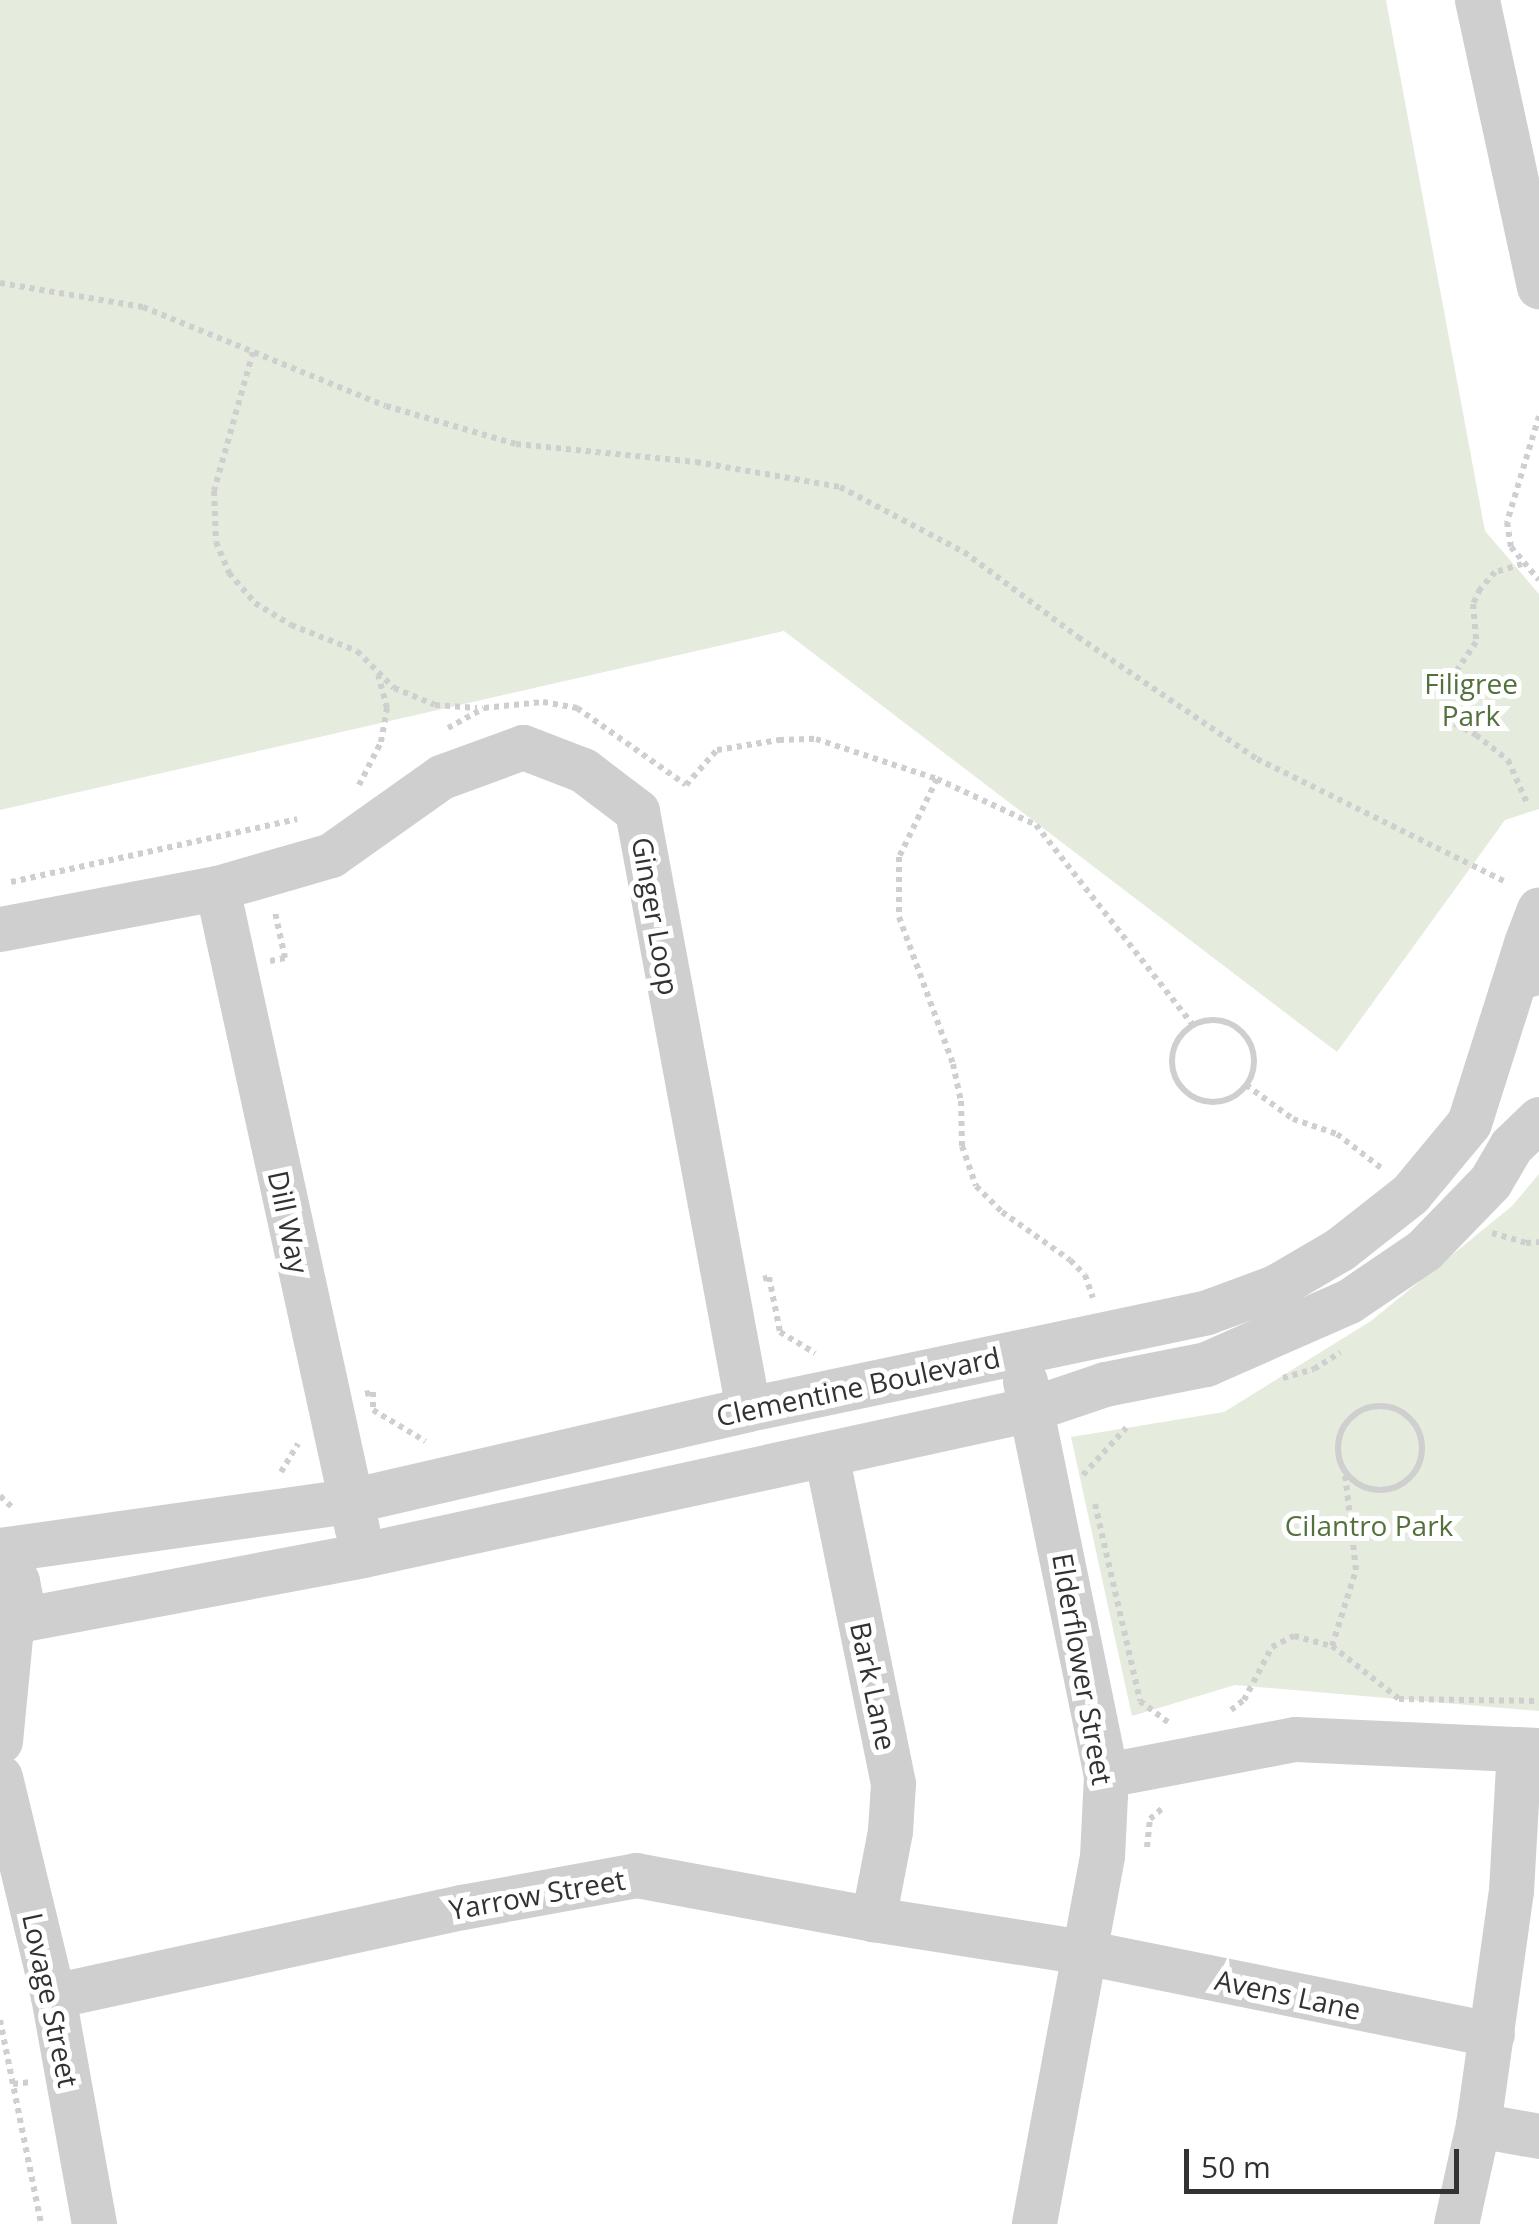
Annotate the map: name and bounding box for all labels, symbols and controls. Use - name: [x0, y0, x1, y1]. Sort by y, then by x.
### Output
- park label: Filigree Park: [1424, 666, 1518, 732]
- street label: Ginger Loop: [626, 834, 686, 998]
- street label: Dill Way: [262, 1168, 316, 1276]
- street label: Clementine Boulevard: [713, 1339, 1003, 1433]
- park label: Cilantro Park: [1285, 1508, 1453, 1542]
- street label: Elderflower Street: [1046, 1551, 1120, 1787]
- street label: Bark Lane: [844, 1619, 904, 1753]
- street label: Yarrow Street: [446, 1862, 628, 1926]
- street label: Lovage Street: [16, 1910, 86, 2090]
- street label: Avens Lane: [1212, 1962, 1364, 2026]
- scale bar: [1189, 2129, 1464, 2191]
- text: 50 m: [1201, 2146, 1271, 2187]

